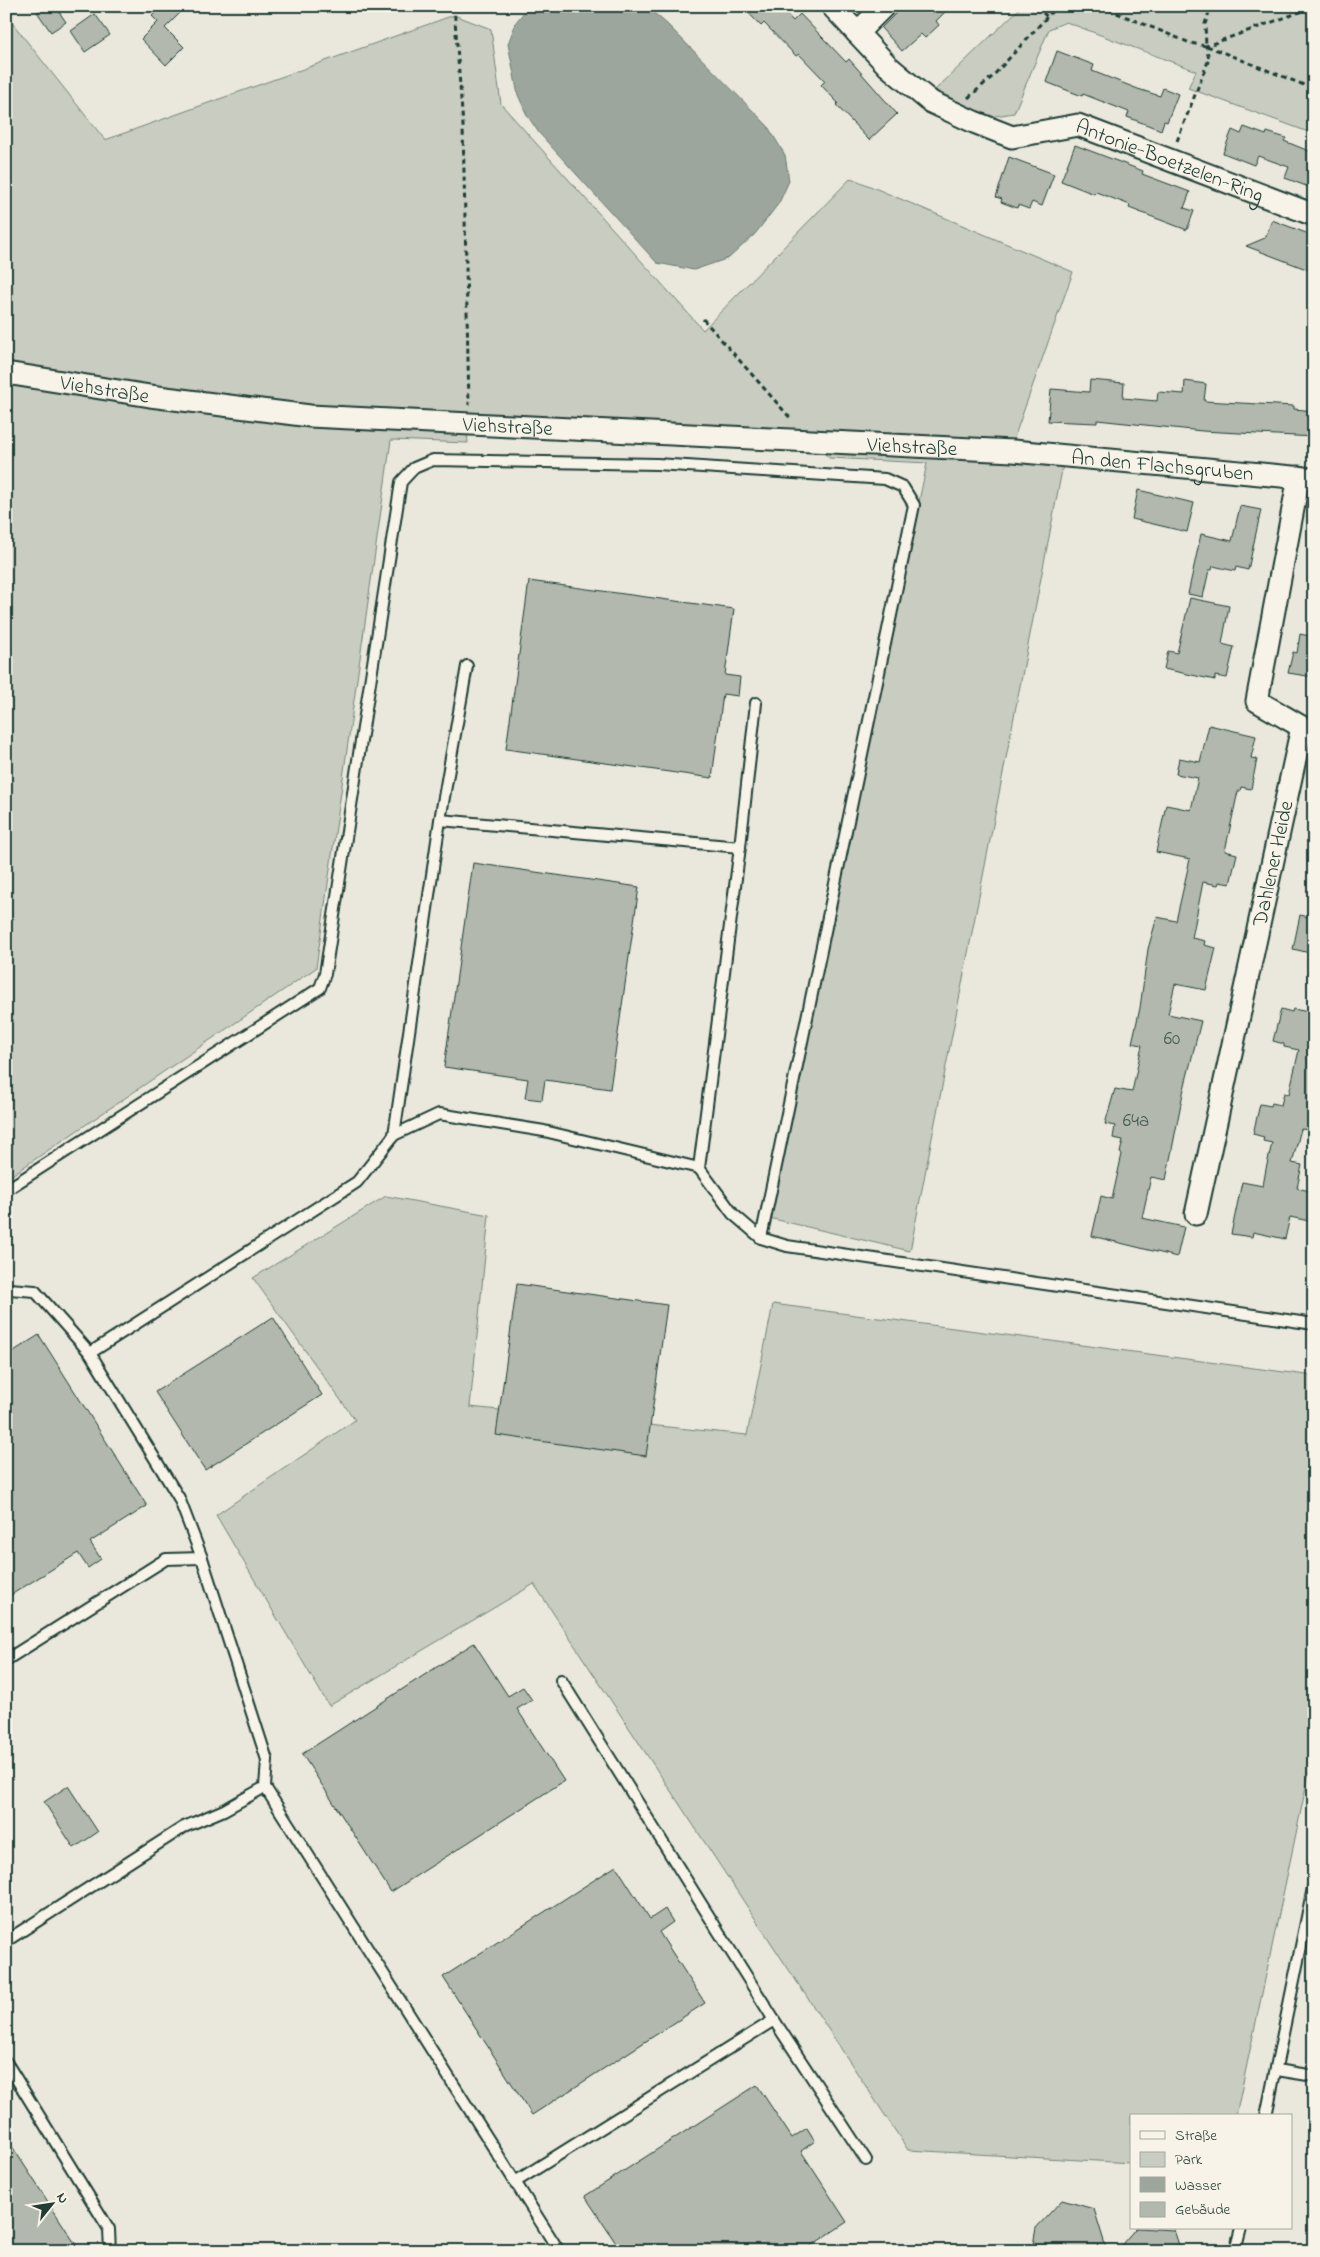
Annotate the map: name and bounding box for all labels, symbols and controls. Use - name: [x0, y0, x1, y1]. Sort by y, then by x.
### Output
- street label: Antonie-Boetzelen-Ring: [1071, 113, 1268, 213]
- street label: Viehstraße: [57, 369, 152, 413]
- street label: Viehstraße: [461, 411, 554, 445]
- street label: Viehstraße: [865, 431, 958, 465]
- street label: An den Flachsgruben: [1070, 443, 1255, 490]
- street label: Dahlener Heide: [1246, 797, 1303, 930]
- house number: 60: [1164, 1026, 1180, 1053]
- house number: 64a: [1123, 1108, 1149, 1135]
- legend: [1130, 2114, 1292, 2230]
- text: Straße: [1175, 2125, 1217, 2147]
- text: Park: [1175, 2149, 1203, 2171]
- text: Wasser: [1175, 2175, 1222, 2197]
- north arrow: [28, 2180, 78, 2230]
- text: N: [51, 2189, 73, 2208]
- text: Gebäude: [1175, 2199, 1231, 2221]

